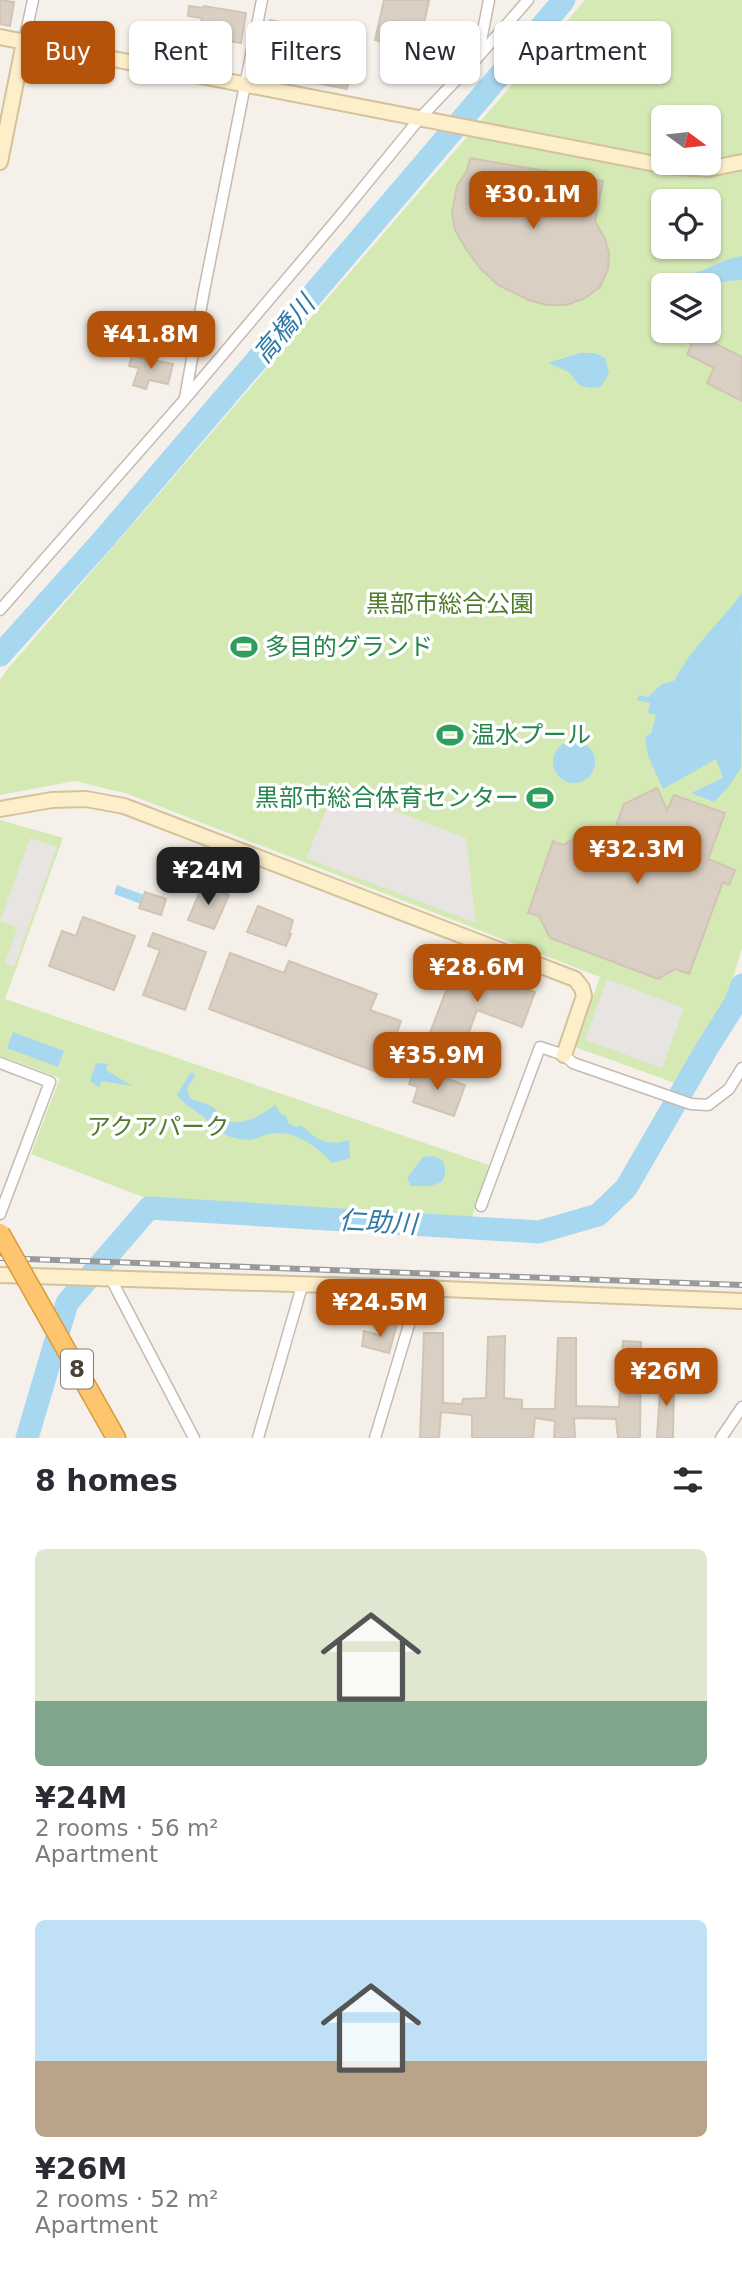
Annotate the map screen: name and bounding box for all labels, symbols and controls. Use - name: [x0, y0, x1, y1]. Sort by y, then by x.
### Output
- chip: Buy: [21, 21, 115, 84]
- chip: Rent: [129, 21, 232, 84]
- chip: Filters: [246, 21, 366, 84]
- chip: New: [380, 21, 480, 84]
- chip: Apartment: [494, 21, 671, 84]
- north arrow: [651, 105, 721, 175]
- map controls: [651, 105, 721, 343]
- pin: ¥30.1M: [476, 172, 590, 231]
- text: ¥30.1M: [485, 181, 581, 207]
- button: locate: [651, 189, 721, 259]
- button: layers: [651, 273, 721, 343]
- water label: 高橋川: [247, 287, 322, 369]
- pin: ¥41.8M: [94, 312, 208, 371]
- text: ¥41.8M: [103, 321, 199, 347]
- park label: 黒部市総合公園: [366, 590, 534, 618]
- sports icon: 多目的グランド: [229, 632, 259, 662]
- place label: 多目的グランド: [265, 633, 433, 661]
- sports icon: 温水プール: [435, 720, 465, 750]
- place label: 温水プール: [471, 721, 591, 749]
- sports icon: 黒部市総合体育センター: [525, 783, 555, 813]
- place label: 黒部市総合体育センター: [255, 784, 519, 812]
- pin: ¥32.3M: [580, 826, 694, 886]
- text: ¥32.3M: [589, 836, 685, 862]
- pin: ¥24M: [167, 848, 249, 907]
- text: ¥24M: [173, 857, 243, 883]
- pin: ¥28.6M: [420, 944, 534, 1004]
- text: ¥28.6M: [429, 954, 525, 980]
- pin: ¥35.9M: [380, 1032, 494, 1092]
- text: ¥35.9M: [389, 1042, 485, 1068]
- park label: アクアパーク: [87, 1113, 229, 1141]
- water label: 仁助川: [338, 1205, 421, 1239]
- pin: ¥24.5M: [323, 1280, 437, 1339]
- text: ¥24.5M: [332, 1289, 428, 1315]
- pin: ¥26M: [625, 1348, 707, 1408]
- road number: 8: [61, 1350, 93, 1388]
- text: ¥26M: [631, 1358, 701, 1384]
- icon: filters: [669, 1461, 707, 1499]
- text: 8 homes: [35, 1463, 178, 1498]
- icon: home: [308, 1594, 434, 1720]
- text: ¥24M: [35, 1780, 127, 1815]
- text: 2 rooms · 56 m²: [35, 1815, 219, 1841]
- text: Apartment: [35, 1841, 158, 1867]
- icon: home: [308, 1965, 434, 2091]
- text: ¥26M: [35, 2151, 127, 2186]
- text: 2 rooms · 52 m²: [35, 2186, 219, 2212]
- text: Apartment: [35, 2212, 158, 2238]

